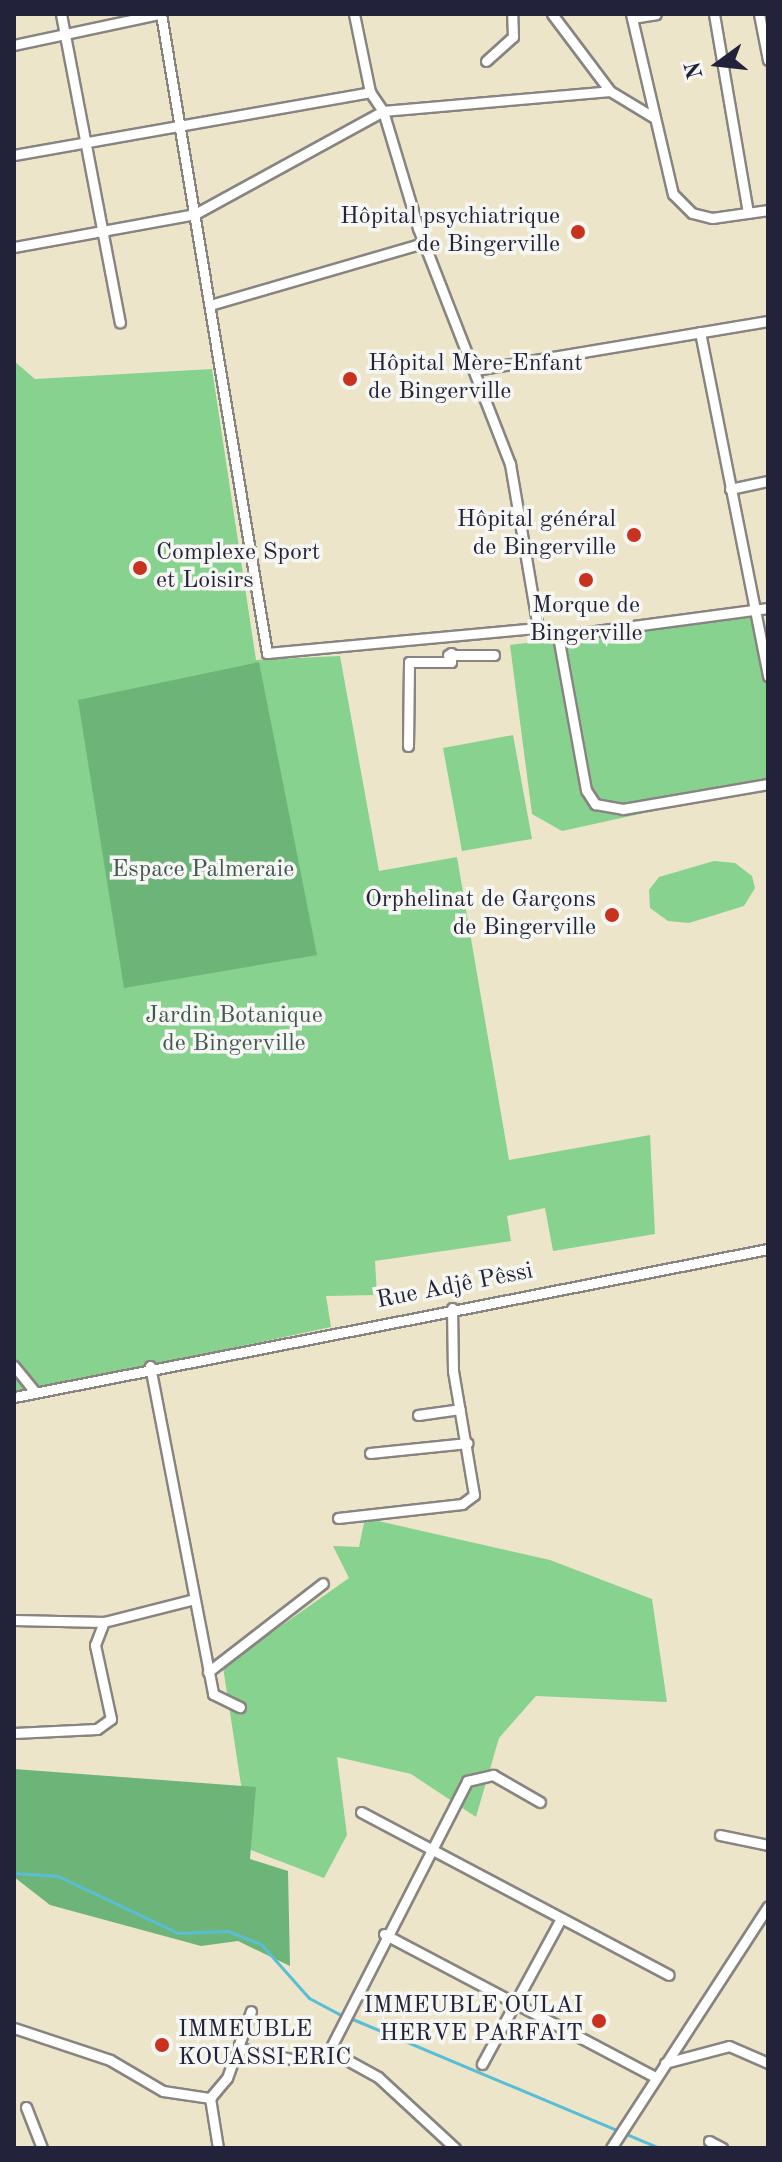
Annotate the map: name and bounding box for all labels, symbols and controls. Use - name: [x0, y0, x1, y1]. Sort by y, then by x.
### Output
- north arrow: [678, 24, 758, 104]
- text: N: [682, 59, 708, 81]
- place label: Hôpital psychiatrique de Bingerville: [340, 204, 560, 260]
- marker: Hôpital psychiatrique de Bingerville: [567, 221, 589, 243]
- place label: Hôpital Mère-Enfant de Bingerville: [368, 351, 583, 407]
- marker: Hôpital Mère-Enfant de Bingerville: [339, 368, 361, 390]
- place label: Hôpital général de Bingerville: [457, 507, 616, 563]
- marker: Hôpital général de Bingerville: [623, 524, 645, 546]
- place label: Complexe Sport et Loisirs: [156, 540, 320, 596]
- marker: Complexe Sport et Loisirs: [131, 559, 149, 577]
- marker: Morque de Bingerville: [577, 571, 595, 589]
- place label: Morque de Bingerville: [529, 593, 643, 649]
- park label: Espace Palmeraie: [112, 857, 294, 885]
- place label: Orphelinat de Garçons de Bingerville: [365, 887, 596, 943]
- marker: Orphelinat de Garçons de Bingerville: [603, 906, 621, 924]
- park label: Jardin Botanique de Bingerville: [145, 1003, 323, 1059]
- street label: Rue Adjê Pêssi: [374, 1258, 536, 1316]
- place label: IMMEUBLE OULAI HERVE PARFAIT: [363, 1993, 583, 2049]
- marker: IMMEUBLE OULAI HERVE PARFAIT: [590, 2012, 608, 2030]
- place label: IMMEUBLE KOUASSI ERIC: [178, 2017, 351, 2073]
- marker: IMMEUBLE KOUASSI ERIC: [153, 2036, 171, 2054]

